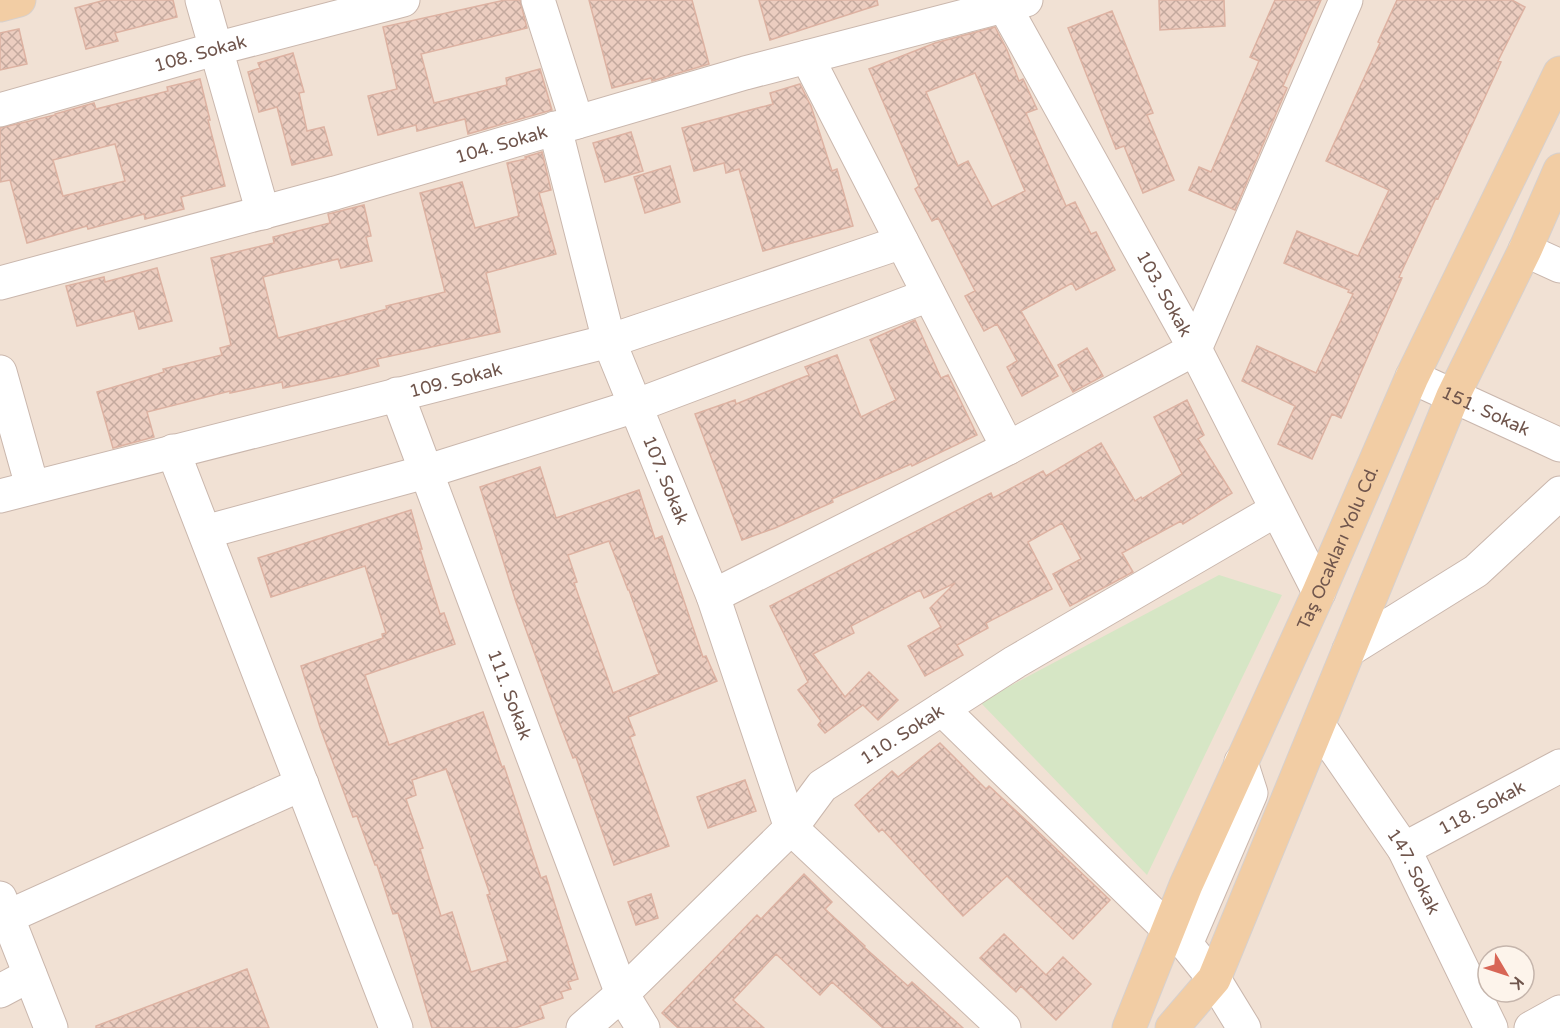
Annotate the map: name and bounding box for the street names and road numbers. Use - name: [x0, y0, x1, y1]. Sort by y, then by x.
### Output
- street label: 108. Sokak: [151, 30, 249, 77]
- street label: 104. Sokak: [453, 120, 550, 168]
- street label: 103. Sokak: [1132, 247, 1197, 341]
- street label: 109. Sokak: [407, 358, 504, 402]
- street label: 151. Sokak: [1438, 381, 1533, 441]
- street label: 107. Sokak: [638, 432, 694, 528]
- street label: Taş Ocakları Yolu Cd.: [1292, 462, 1383, 633]
- street label: 111. Sokak: [483, 646, 537, 743]
- street label: 110. Sokak: [856, 700, 948, 769]
- street label: 118. Sokak: [1435, 776, 1529, 840]
- street label: 147. Sokak: [1382, 824, 1445, 918]

